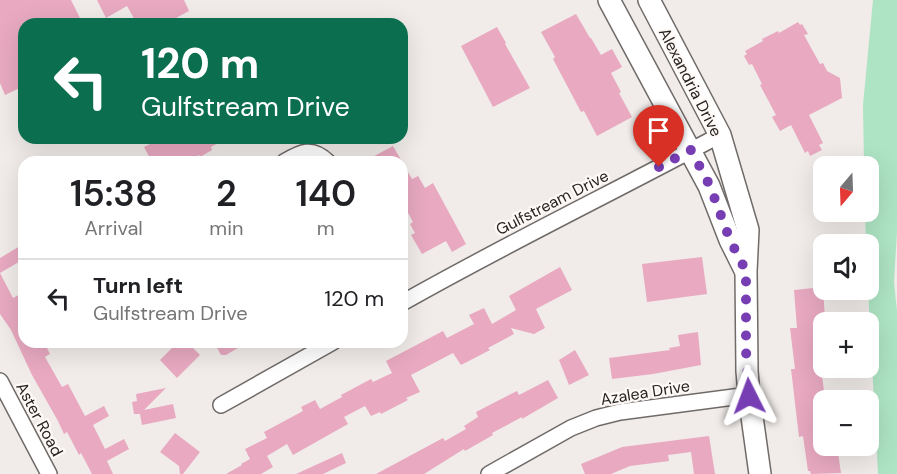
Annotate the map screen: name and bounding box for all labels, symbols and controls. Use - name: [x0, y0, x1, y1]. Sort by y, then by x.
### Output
- street label: Alexandria Drive: [654, 24, 727, 140]
- text: 120 m: [141, 36, 259, 91]
- icon: left: [42, 42, 120, 120]
- text: Gulfstream Drive: [141, 89, 350, 124]
- pin: [633, 105, 684, 167]
- icon: arrive: [642, 114, 675, 147]
- north arrow: [813, 156, 879, 222]
- map controls: [813, 156, 879, 456]
- street label: Gulfstream Drive: [492, 165, 612, 240]
- text: 15:38: [70, 170, 157, 217]
- text: 2: [216, 170, 237, 217]
- text: 140: [295, 170, 356, 217]
- text: Arrival: [85, 215, 143, 241]
- text: min: [209, 215, 243, 241]
- text: m: [317, 215, 335, 241]
- button: sound: [813, 234, 879, 300]
- text: Turn left: [93, 271, 183, 300]
- icon: left: [42, 282, 75, 315]
- text: 120 m: [324, 284, 384, 313]
- text: Gulfstream Drive: [93, 300, 248, 326]
- button: +: [813, 312, 879, 378]
- position arrow: [717, 364, 781, 428]
- street label: Azalea Drive: [599, 375, 691, 410]
- street label: Aster Road: [11, 379, 68, 460]
- button: −: [813, 390, 879, 456]

